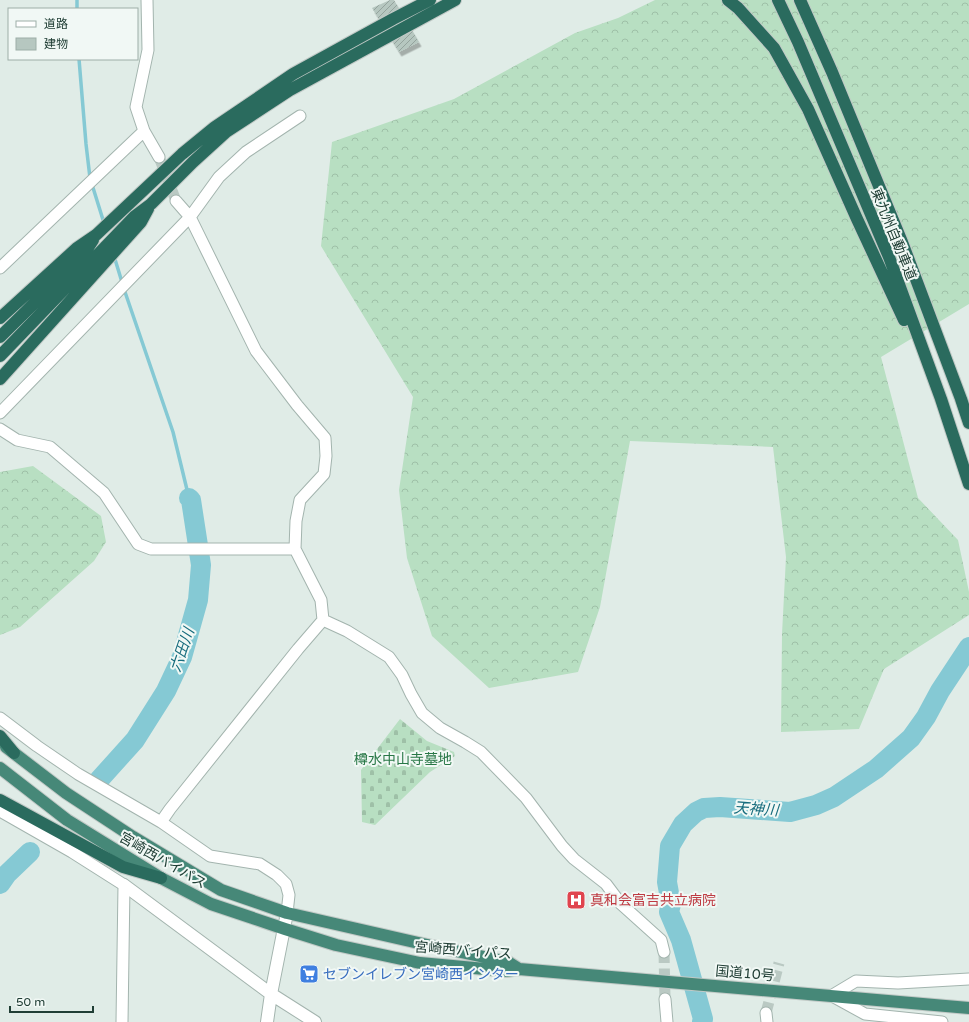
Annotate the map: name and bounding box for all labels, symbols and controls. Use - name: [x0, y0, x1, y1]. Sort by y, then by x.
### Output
- legend: [8, 8, 138, 60]
- text: 道路: [44, 17, 68, 31]
- text: 建物: [44, 37, 68, 51]
- street label: 東九州自動車道: [867, 186, 920, 283]
- water label: 六田川: [166, 624, 198, 674]
- park label: 樽水中山寺墓地: [354, 751, 452, 768]
- water label: 天神川: [733, 798, 781, 820]
- street label: 宮崎西バイパス: [116, 829, 209, 892]
- hospital icon: 真和会富吉共立病院: [565, 889, 587, 911]
- place label: 真和会富吉共立病院: [590, 892, 716, 909]
- street label: 宮崎西バイパス: [414, 939, 512, 962]
- street label: 国道10号: [715, 962, 775, 985]
- supermarket icon: セブンイレブン宮崎西インター: [298, 963, 320, 985]
- place label: セブンイレブン宮崎西インター: [323, 966, 519, 983]
- scale bar: [10, 988, 93, 1014]
- text: 50 m: [16, 995, 45, 1009]

